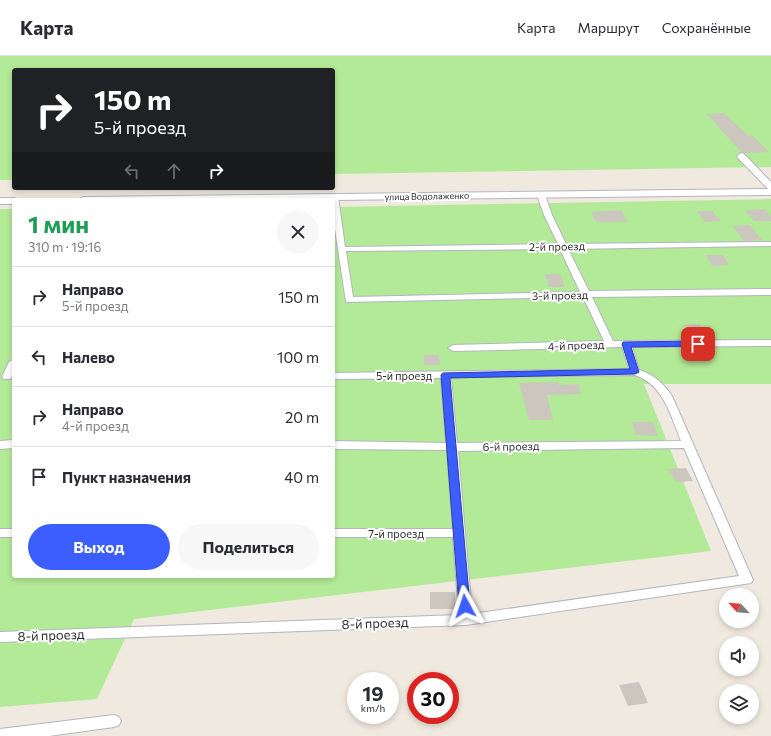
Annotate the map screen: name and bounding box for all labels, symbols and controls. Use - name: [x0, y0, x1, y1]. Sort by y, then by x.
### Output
- text: Карта: [20, 16, 73, 39]
- text: Карта: [517, 19, 555, 36]
- text: Маршрут: [577, 19, 640, 36]
- text: Сохранённые: [662, 19, 751, 36]
- text: 150 m: [94, 82, 171, 116]
- icon: right: [28, 84, 80, 136]
- text: 5-й проезд: [94, 116, 186, 138]
- icon: left: [121, 160, 143, 182]
- icon: ahead: [163, 160, 185, 182]
- icon: right: [205, 160, 227, 182]
- street label: улица Водолаженко: [385, 190, 469, 202]
- text: 1 мин: [28, 209, 89, 238]
- button: close: [277, 211, 319, 253]
- text: 310 m · 19:16: [28, 239, 101, 255]
- street label: 2-й проезд: [529, 239, 586, 253]
- text: Направо: [62, 280, 124, 298]
- icon: right: [28, 286, 50, 308]
- text: 150 m: [278, 288, 319, 306]
- street label: 3-й проезд: [532, 288, 589, 302]
- text: 5-й проезд: [62, 298, 128, 314]
- pin: [681, 327, 715, 361]
- icon: arrive: [687, 333, 709, 355]
- street label: 4-й проезд: [548, 337, 605, 352]
- icon: left: [28, 346, 50, 368]
- text: Налево: [62, 348, 115, 366]
- text: 100 m: [277, 348, 319, 366]
- street label: 5-й проезд: [376, 369, 433, 382]
- text: Направо: [62, 400, 124, 418]
- icon: right: [28, 406, 50, 428]
- text: 20 m: [285, 408, 319, 426]
- text: 4-й проезд: [62, 418, 129, 434]
- street label: 6-й проезд: [483, 439, 540, 453]
- icon: arrive: [28, 466, 50, 488]
- text: Пункт назначения: [62, 468, 191, 486]
- text: 40 m: [284, 468, 319, 486]
- button: Выход: [28, 524, 170, 570]
- button: Поделиться: [178, 524, 319, 570]
- street label: 7-й проезд: [368, 527, 424, 540]
- position arrow: [444, 585, 486, 627]
- north arrow: [719, 588, 759, 628]
- map controls: [719, 588, 759, 724]
- street label: 8-й проезд: [341, 614, 409, 632]
- street label: 8-й проезд: [17, 626, 85, 644]
- button: sound: [719, 636, 759, 676]
- speed limit sign: 30: [407, 672, 459, 724]
- text: 19: [362, 681, 384, 705]
- button: layers: [719, 684, 759, 724]
- text: km/h: [361, 702, 385, 714]

